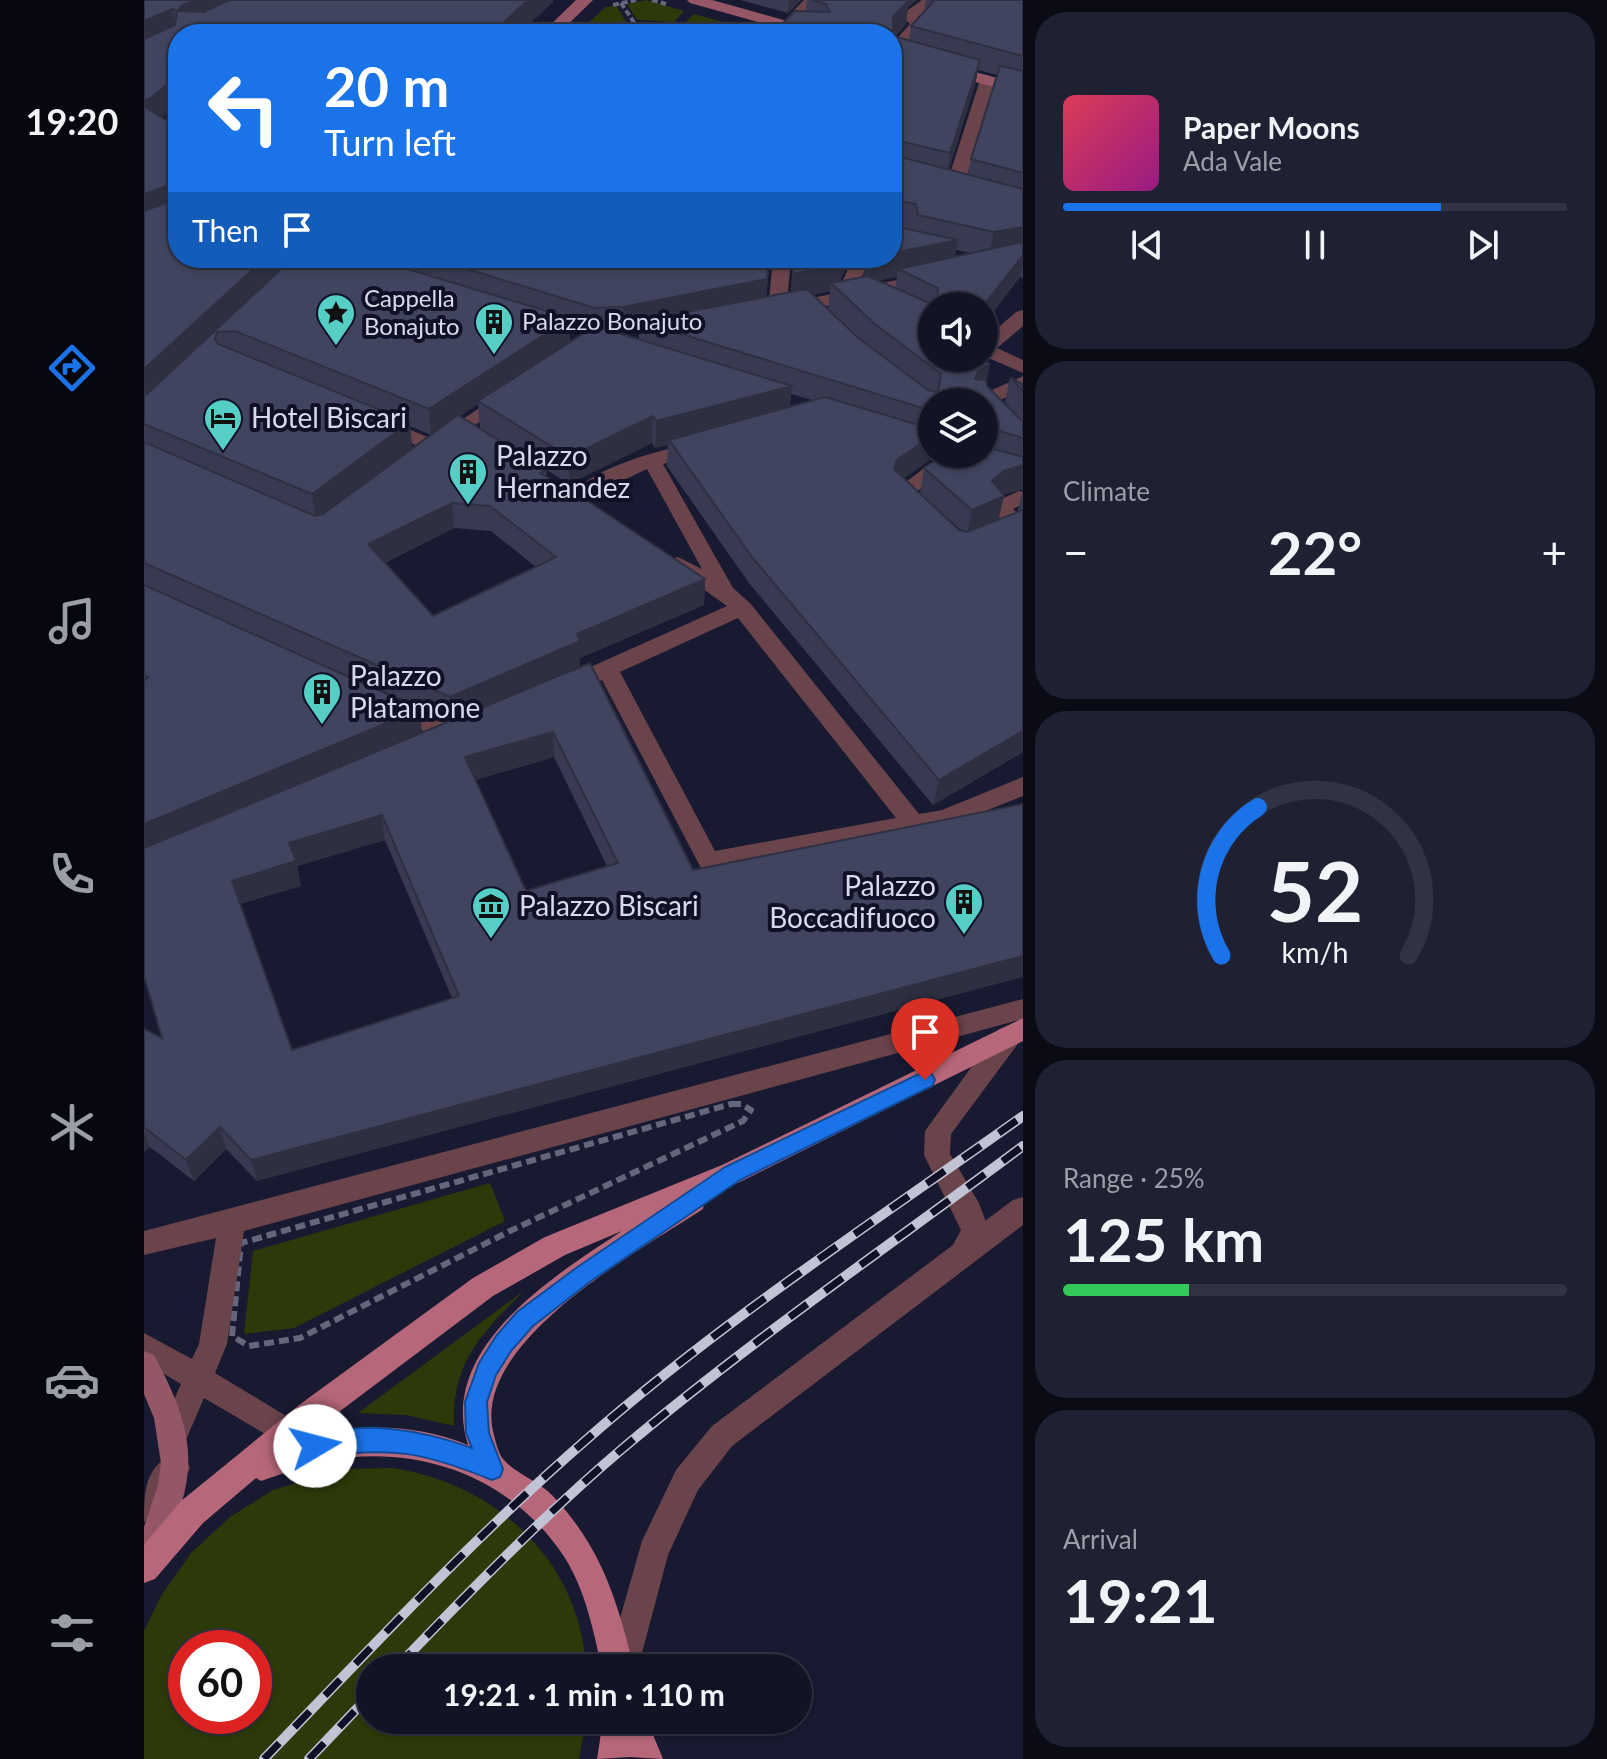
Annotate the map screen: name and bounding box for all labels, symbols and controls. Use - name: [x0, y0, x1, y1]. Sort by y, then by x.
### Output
- text: 20 m: [324, 52, 449, 119]
- icon: left: [192, 56, 296, 160]
- text: 19:20: [26, 99, 118, 143]
- text: Paper Moons: [1183, 109, 1360, 145]
- text: Turn left: [324, 120, 456, 164]
- text: Ada Vale: [1183, 145, 1282, 177]
- icon: arrive: [275, 208, 319, 252]
- text: Then: [192, 212, 259, 248]
- icon: previous: [1125, 223, 1169, 267]
- icon: pause: [1293, 223, 1337, 267]
- icon: next: [1461, 223, 1505, 267]
- place label: Cappella Bonajuto: [364, 283, 460, 340]
- place icon: Cappella Bonajuto: [315, 292, 357, 347]
- map controls: [918, 292, 998, 468]
- button: sound: [918, 292, 998, 372]
- building icon: Palazzo Bonajuto: [473, 301, 515, 356]
- place label: Palazzo Bonajuto: [522, 306, 702, 335]
- icon: directions: [44, 340, 100, 396]
- button: layers: [918, 388, 998, 468]
- hotel icon: Hotel Biscari: [202, 397, 244, 452]
- place label: Hotel Biscari: [251, 400, 407, 434]
- place label: Palazzo Hernandez: [496, 438, 630, 504]
- building icon: Palazzo Hernandez: [447, 451, 489, 506]
- text: Climate: [1063, 475, 1150, 507]
- text: 22°: [1268, 516, 1362, 588]
- text: −: [1063, 526, 1089, 578]
- text: +: [1541, 526, 1567, 578]
- icon: music: [44, 593, 100, 649]
- place label: Palazzo Platamone: [350, 658, 480, 724]
- building icon: Palazzo Platamone: [301, 671, 343, 726]
- text: 52: [1267, 839, 1363, 939]
- icon: phone: [44, 846, 100, 902]
- place label: Palazzo Boccadifuoco: [769, 868, 936, 934]
- building icon: Palazzo Boccadifuoco: [943, 881, 985, 936]
- museum icon: Palazzo Biscari: [470, 885, 512, 940]
- place label: Palazzo Biscari: [519, 888, 699, 922]
- text: km/h: [1282, 935, 1348, 969]
- pin: [891, 998, 959, 1080]
- icon: arrive: [903, 1010, 947, 1054]
- icon: climate: [44, 1099, 100, 1155]
- text: Range · 25%: [1063, 1162, 1205, 1194]
- text: 125 km: [1063, 1203, 1264, 1275]
- icon: car: [44, 1352, 100, 1408]
- position arrow: [273, 1404, 357, 1488]
- text: Arrival: [1063, 1523, 1138, 1555]
- text: 19:21: [1063, 1564, 1218, 1636]
- icon: filters: [44, 1605, 100, 1661]
- speed limit sign: 60: [168, 1630, 272, 1734]
- text: 19:21 · 1 min · 110 m: [443, 1676, 725, 1712]

